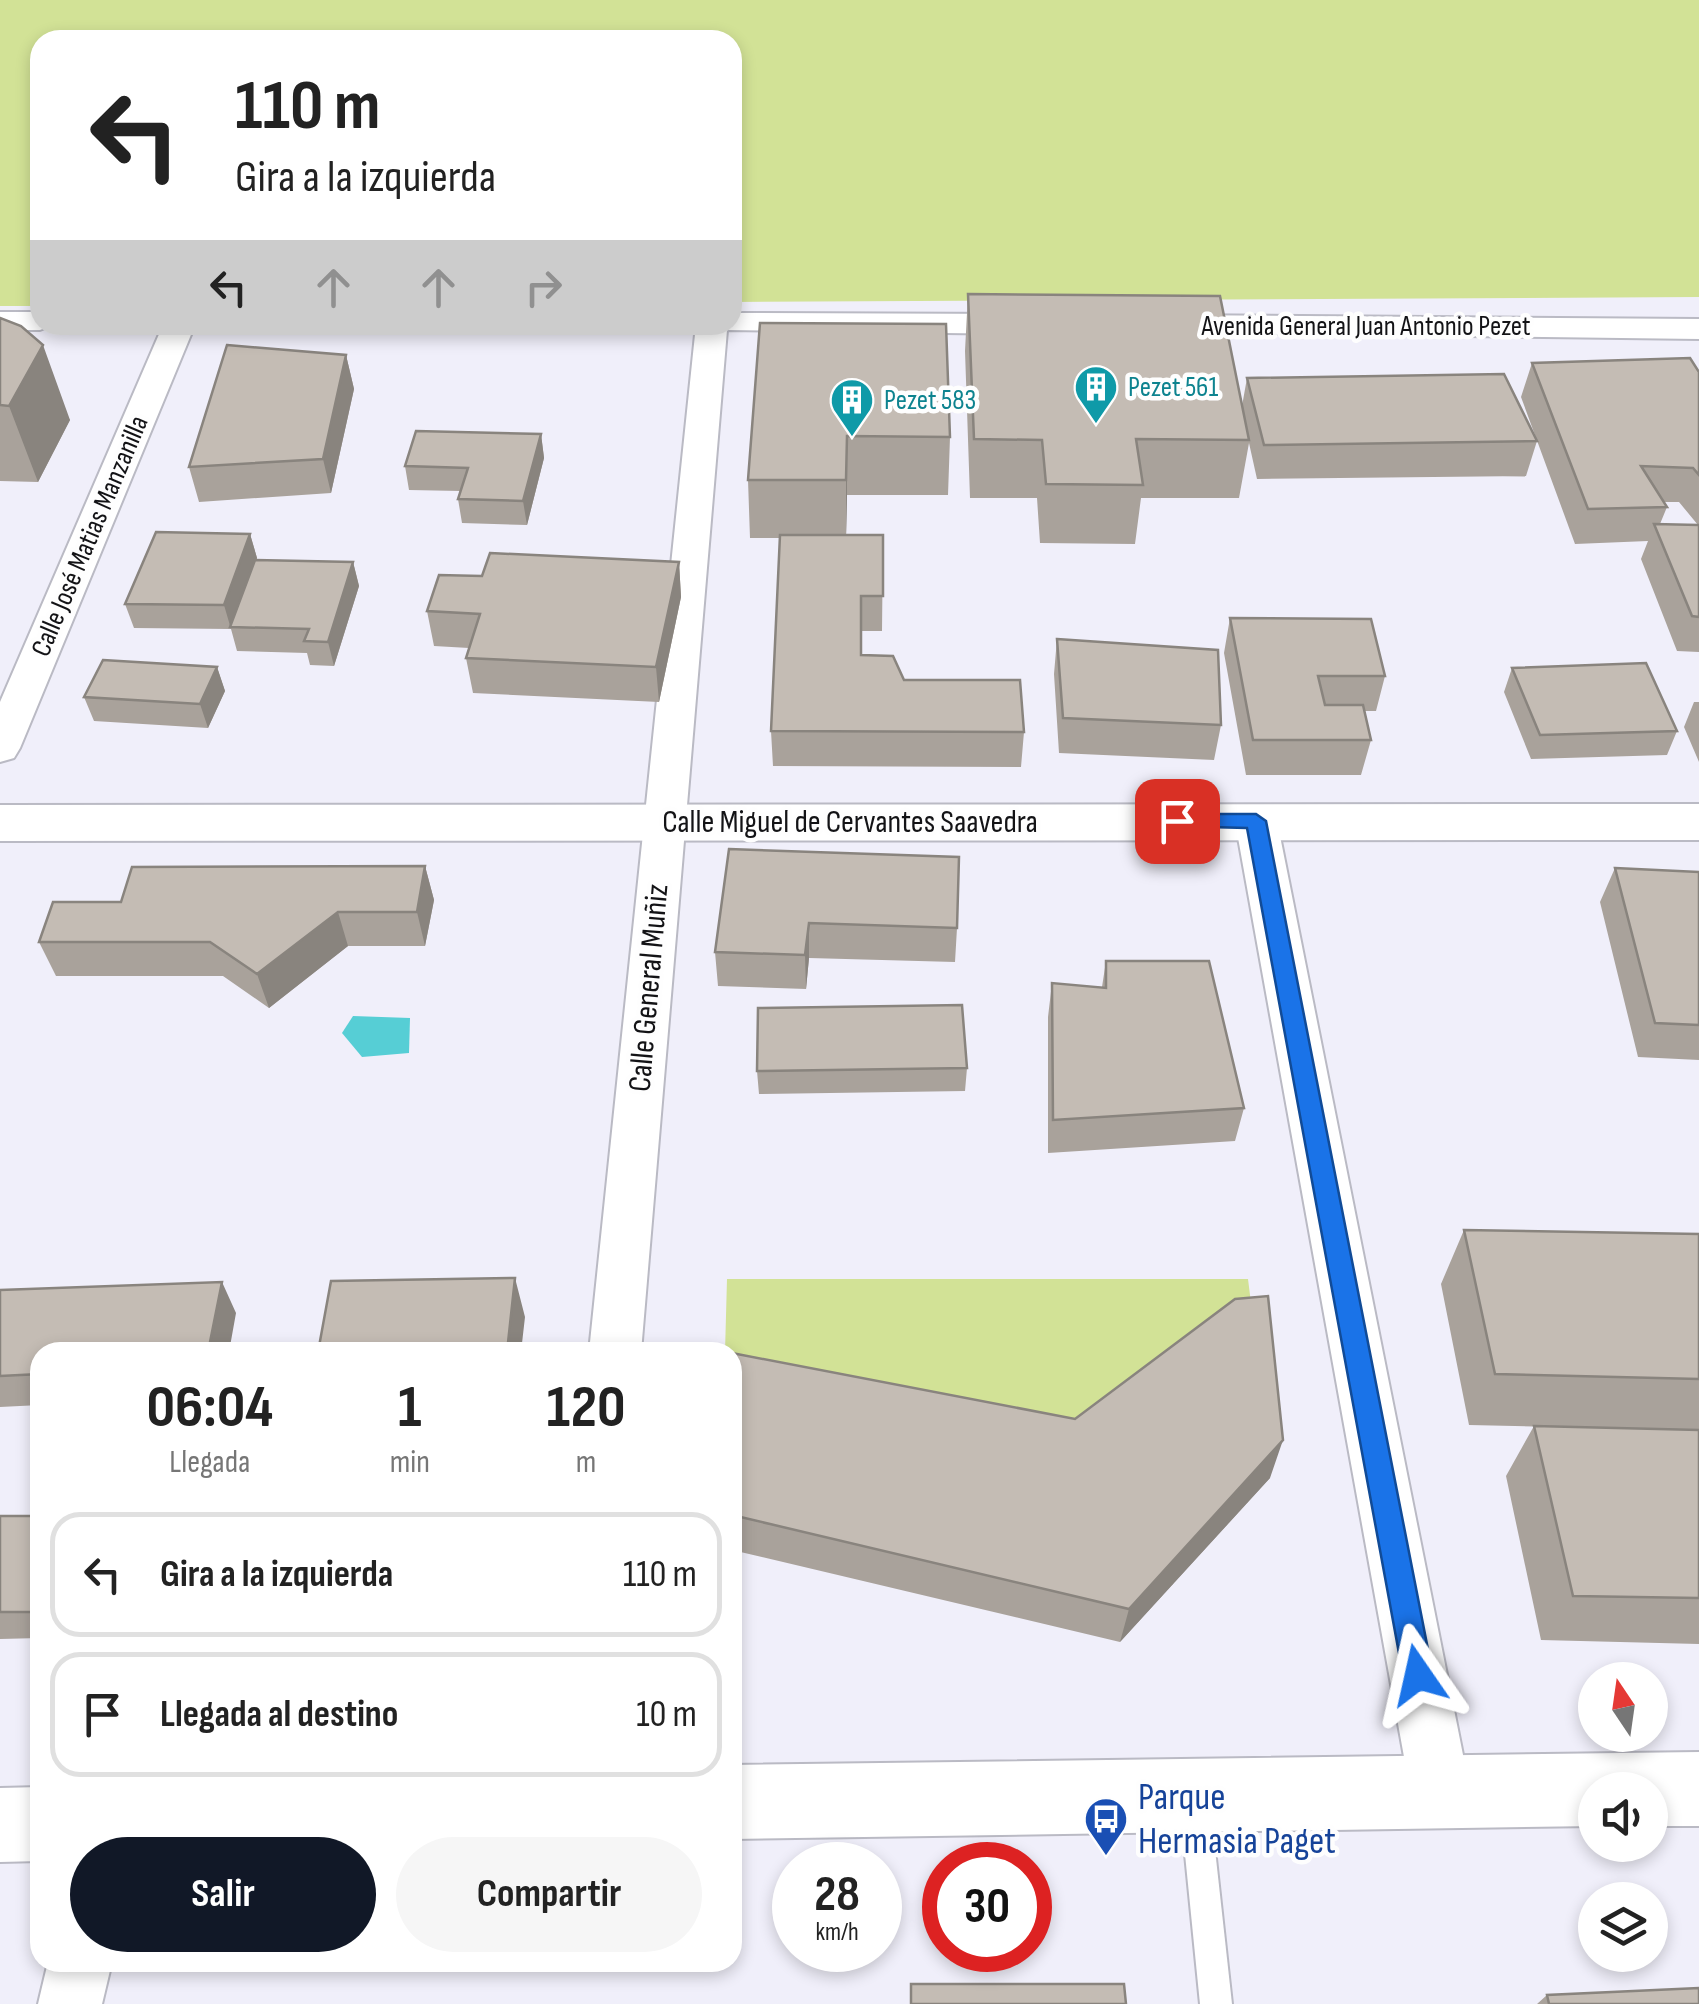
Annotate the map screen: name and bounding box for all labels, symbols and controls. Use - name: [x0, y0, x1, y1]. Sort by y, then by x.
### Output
- text: 110 m: [235, 65, 381, 149]
- icon: left: [70, 70, 200, 200]
- text: Gira a la izquierda: [235, 150, 496, 205]
- icon: left: [201, 260, 256, 315]
- icon: ahead: [306, 260, 361, 315]
- icon: ahead: [411, 260, 466, 315]
- icon: right: [516, 260, 571, 315]
- street label: Avenida General Juan Antonio Pezet: [1200, 310, 1531, 343]
- building icon: Pezet 561: [1073, 364, 1119, 425]
- place label: Pezet 561: [1128, 371, 1218, 404]
- building icon: Pezet 583: [829, 377, 875, 438]
- place label: Pezet 583: [884, 384, 976, 417]
- street label: Calle José Matias Manzanilla: [24, 411, 156, 661]
- pin: [1135, 779, 1220, 864]
- icon: arrive: [1150, 794, 1205, 849]
- street label: Calle Miguel de Cervantes Saavedra: [662, 803, 1038, 842]
- street label: Calle General Muñiz: [621, 883, 677, 1093]
- text: 06:04: [147, 1372, 273, 1444]
- text: 1: [398, 1372, 422, 1444]
- text: 120: [546, 1372, 625, 1444]
- text: Llegada: [169, 1443, 250, 1482]
- text: min: [390, 1443, 430, 1482]
- text: m: [576, 1443, 596, 1482]
- icon: left: [75, 1547, 130, 1602]
- text: Gira a la izquierda: [160, 1552, 393, 1597]
- text: 110 m: [623, 1552, 697, 1597]
- position arrow: [1366, 1623, 1470, 1727]
- north arrow: [1578, 1662, 1668, 1752]
- map controls: [1578, 1662, 1668, 1972]
- icon: arrive: [75, 1687, 130, 1742]
- text: Llegada al destino: [160, 1692, 398, 1737]
- text: 10 m: [636, 1692, 697, 1737]
- button: sound: [1578, 1772, 1668, 1862]
- place label: Parque Hermasia Paget: [1138, 1775, 1336, 1864]
- bus stop icon: Parque Hermasia Paget: [1083, 1796, 1129, 1857]
- button: Salir: [70, 1837, 376, 1952]
- button: Compartir: [396, 1837, 702, 1952]
- speed limit sign: 30: [922, 1842, 1052, 1972]
- text: 28: [814, 1865, 860, 1925]
- button: layers: [1578, 1882, 1668, 1972]
- text: km/h: [815, 1917, 859, 1948]

